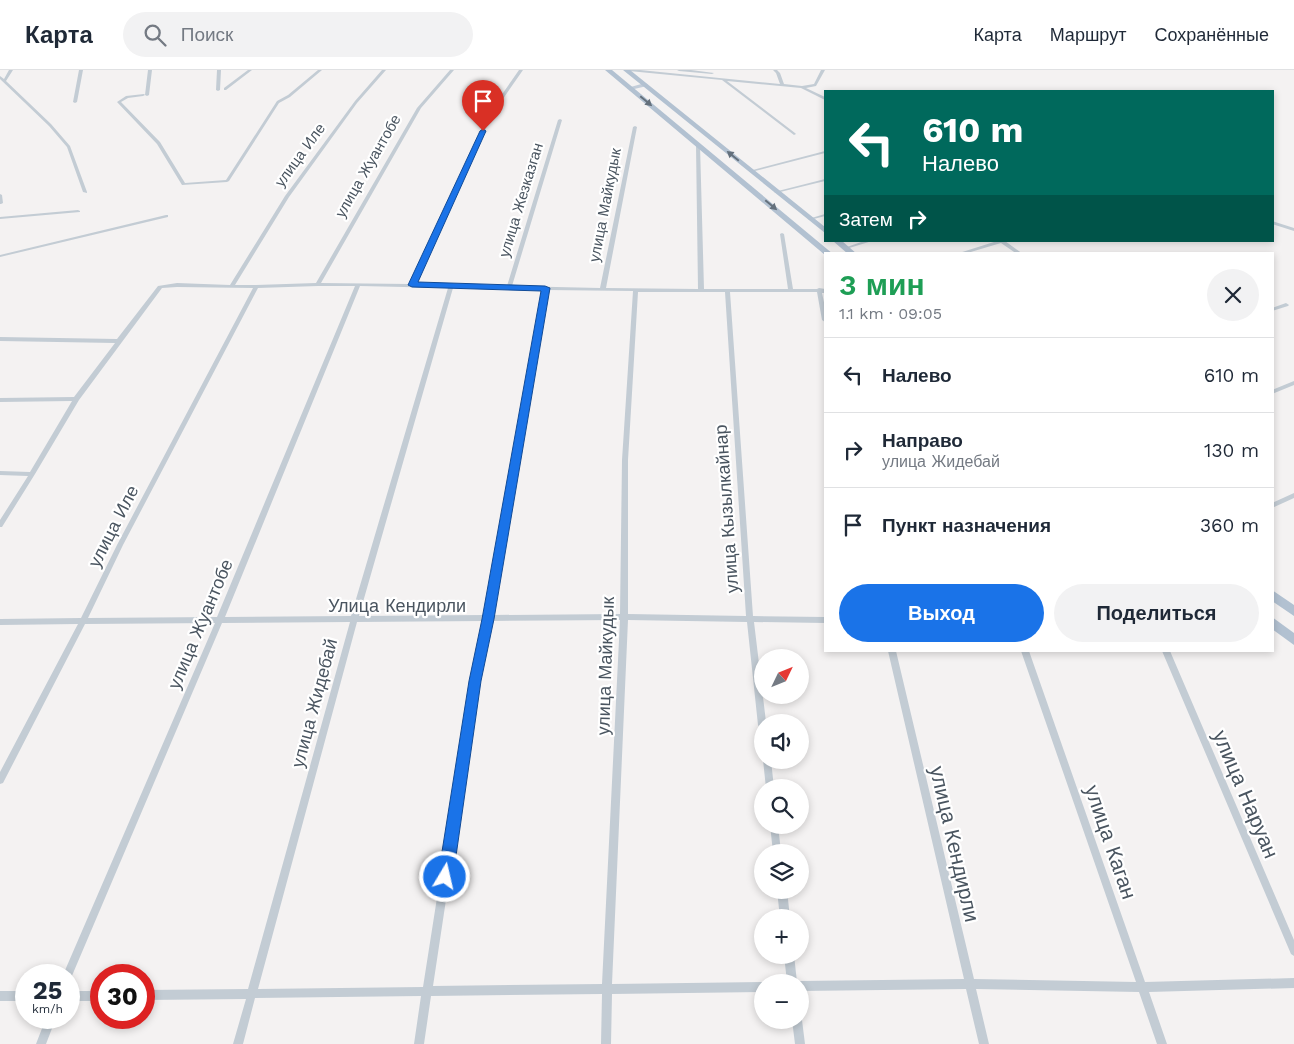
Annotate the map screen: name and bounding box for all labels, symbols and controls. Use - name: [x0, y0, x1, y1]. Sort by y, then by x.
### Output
- search box: [123, 12, 473, 57]
- text: Карта: [25, 21, 93, 49]
- icon: search: [141, 21, 169, 49]
- text: Поиск: [181, 23, 233, 46]
- text: Карта: [974, 24, 1022, 45]
- text: Маршрут: [1050, 24, 1126, 45]
- text: Сохранённые: [1154, 24, 1269, 45]
- pin: [462, 80, 504, 131]
- icon: arrive: [469, 87, 497, 115]
- one-way arrow: [639, 96, 652, 107]
- text: 610 m: [922, 109, 1024, 151]
- icon: left: [839, 110, 904, 175]
- street label: улица Жуантобе: [331, 111, 405, 221]
- street label: улица Иле: [271, 120, 329, 190]
- street label: улица Жезказган: [495, 141, 547, 259]
- street label: улица Майкудык: [585, 146, 625, 263]
- one-way arrow: [727, 151, 740, 162]
- text: Налево: [922, 151, 999, 176]
- one-way arrow: [764, 200, 777, 211]
- icon: right: [903, 205, 931, 233]
- text: Затем: [839, 208, 893, 231]
- text: 3 мин: [839, 267, 925, 302]
- button: close: [1207, 269, 1259, 321]
- text: 1.1 km · 09:05: [839, 304, 942, 323]
- icon: left: [839, 361, 867, 389]
- text: Налево: [882, 364, 952, 387]
- text: 610 m: [1204, 364, 1259, 387]
- street label: улица Кызылкайнар: [710, 424, 742, 594]
- text: Направо: [882, 429, 963, 452]
- icon: right: [839, 436, 867, 464]
- text: 130 m: [1204, 439, 1259, 462]
- text: улица Жидебай: [882, 452, 1000, 471]
- street label: улица Иле: [83, 482, 143, 570]
- icon: arrive: [839, 511, 867, 539]
- text: Пункт назначения: [882, 514, 1051, 537]
- text: 360 m: [1200, 514, 1259, 537]
- street label: улица Жуантобе: [163, 556, 237, 692]
- button: Выход: [839, 584, 1044, 642]
- button: Поделиться: [1054, 584, 1259, 642]
- street label: Улица Кендирли: [328, 595, 466, 616]
- street label: улица Майкудык: [592, 596, 618, 736]
- street label: улица Жидебай: [287, 636, 341, 770]
- north arrow: [754, 649, 809, 704]
- map controls: [754, 649, 809, 1029]
- button: sound: [754, 714, 809, 769]
- street label: улица Наруан: [1208, 726, 1284, 862]
- street label: улица Кендирли: [925, 764, 985, 924]
- button: search: [754, 779, 809, 834]
- street label: улица Каган: [1080, 782, 1142, 902]
- button: layers: [754, 844, 809, 899]
- position arrow: [418, 850, 470, 902]
- button: +: [754, 909, 809, 964]
- speed limit sign: 30: [90, 964, 155, 1029]
- button: −: [754, 974, 809, 1029]
- text: 25: [33, 976, 62, 1005]
- text: km/h: [32, 1002, 63, 1016]

